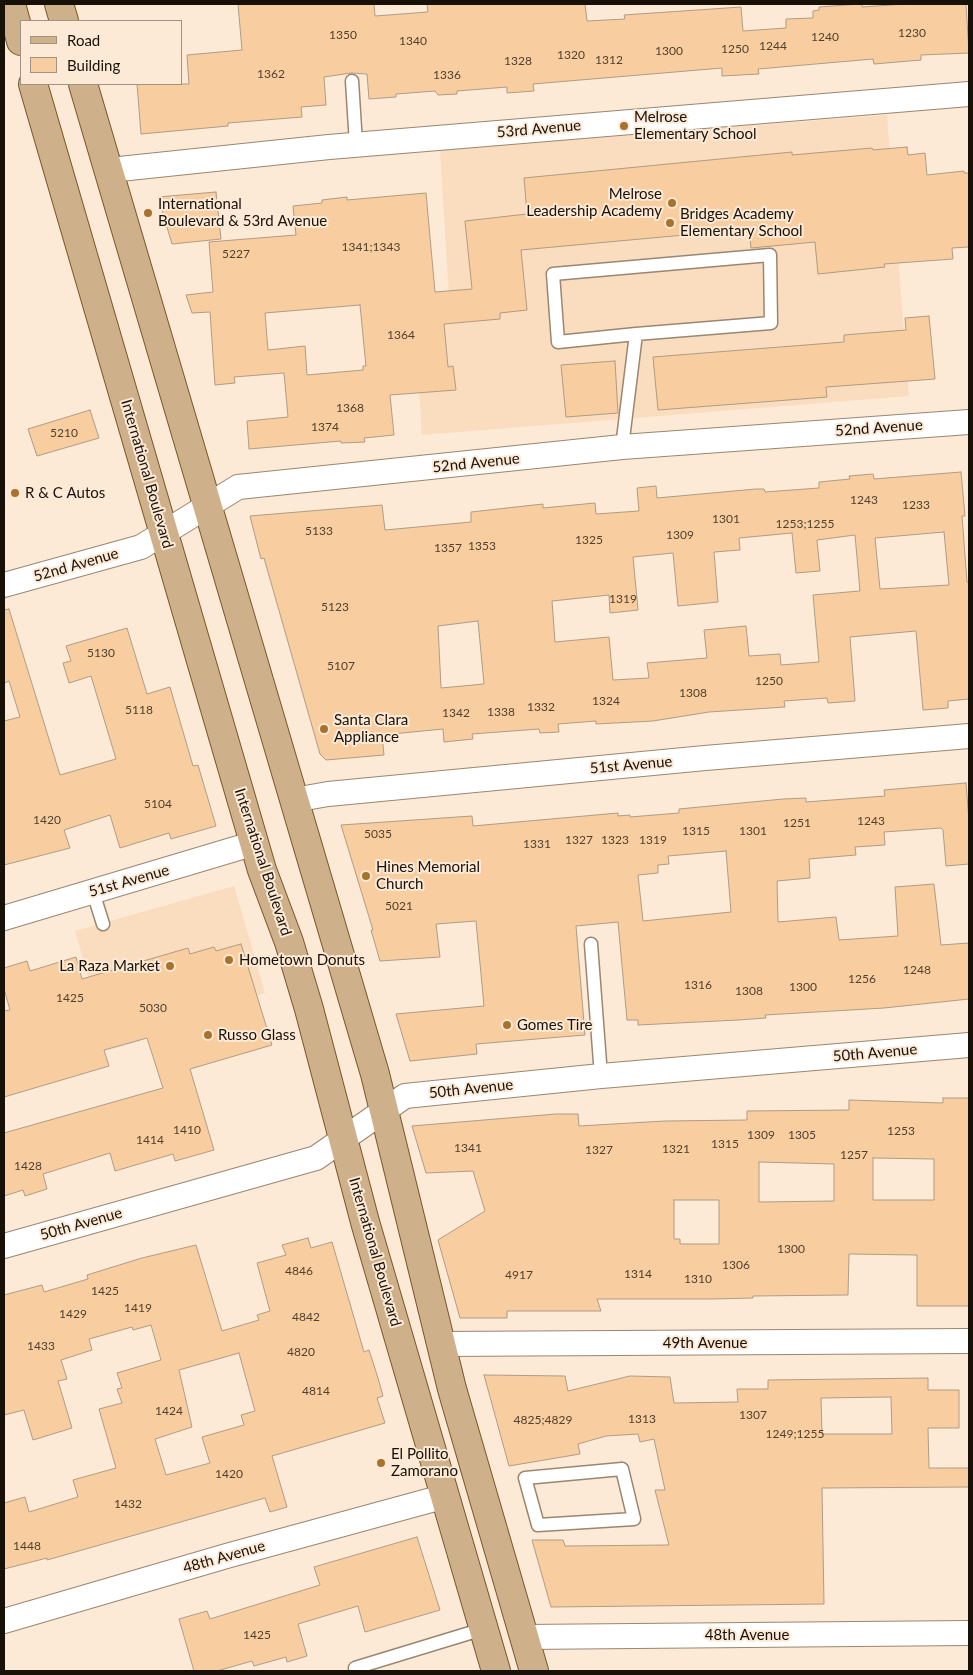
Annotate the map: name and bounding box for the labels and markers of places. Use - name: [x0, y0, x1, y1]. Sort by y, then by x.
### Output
- place label: Melrose Elementary School: [634, 108, 757, 143]
- marker: Melrose Elementary School: [618, 120, 630, 132]
- place label: Melrose Leadership Academy: [526, 185, 662, 220]
- place label: International Boulevard & 53rd Avenue: [158, 195, 327, 230]
- marker: Melrose Leadership Academy: [666, 197, 678, 209]
- place label: Bridges Academy Elementary School: [680, 205, 803, 240]
- marker: International Boulevard & 53rd Avenue: [142, 207, 154, 219]
- marker: Bridges Academy Elementary School: [664, 217, 676, 229]
- place label: R & C Autos: [25, 484, 105, 502]
- marker: R & C Autos: [9, 487, 21, 499]
- place label: Santa Clara Appliance: [334, 711, 408, 746]
- marker: Santa Clara Appliance: [318, 723, 330, 735]
- place label: Hines Memorial Church: [376, 858, 480, 893]
- marker: Hines Memorial Church: [360, 870, 372, 882]
- place label: Hometown Donuts: [239, 951, 365, 969]
- marker: Hometown Donuts: [223, 954, 235, 966]
- place label: La Raza Market: [59, 957, 160, 975]
- marker: La Raza Market: [164, 960, 176, 972]
- place label: Gomes Tire: [517, 1016, 592, 1034]
- marker: Gomes Tire: [501, 1019, 513, 1031]
- place label: Russo Glass: [218, 1026, 296, 1044]
- marker: Russo Glass: [202, 1029, 214, 1041]
- place label: El Pollito Zamorano: [391, 1445, 458, 1480]
- marker: El Pollito Zamorano: [375, 1457, 387, 1469]

